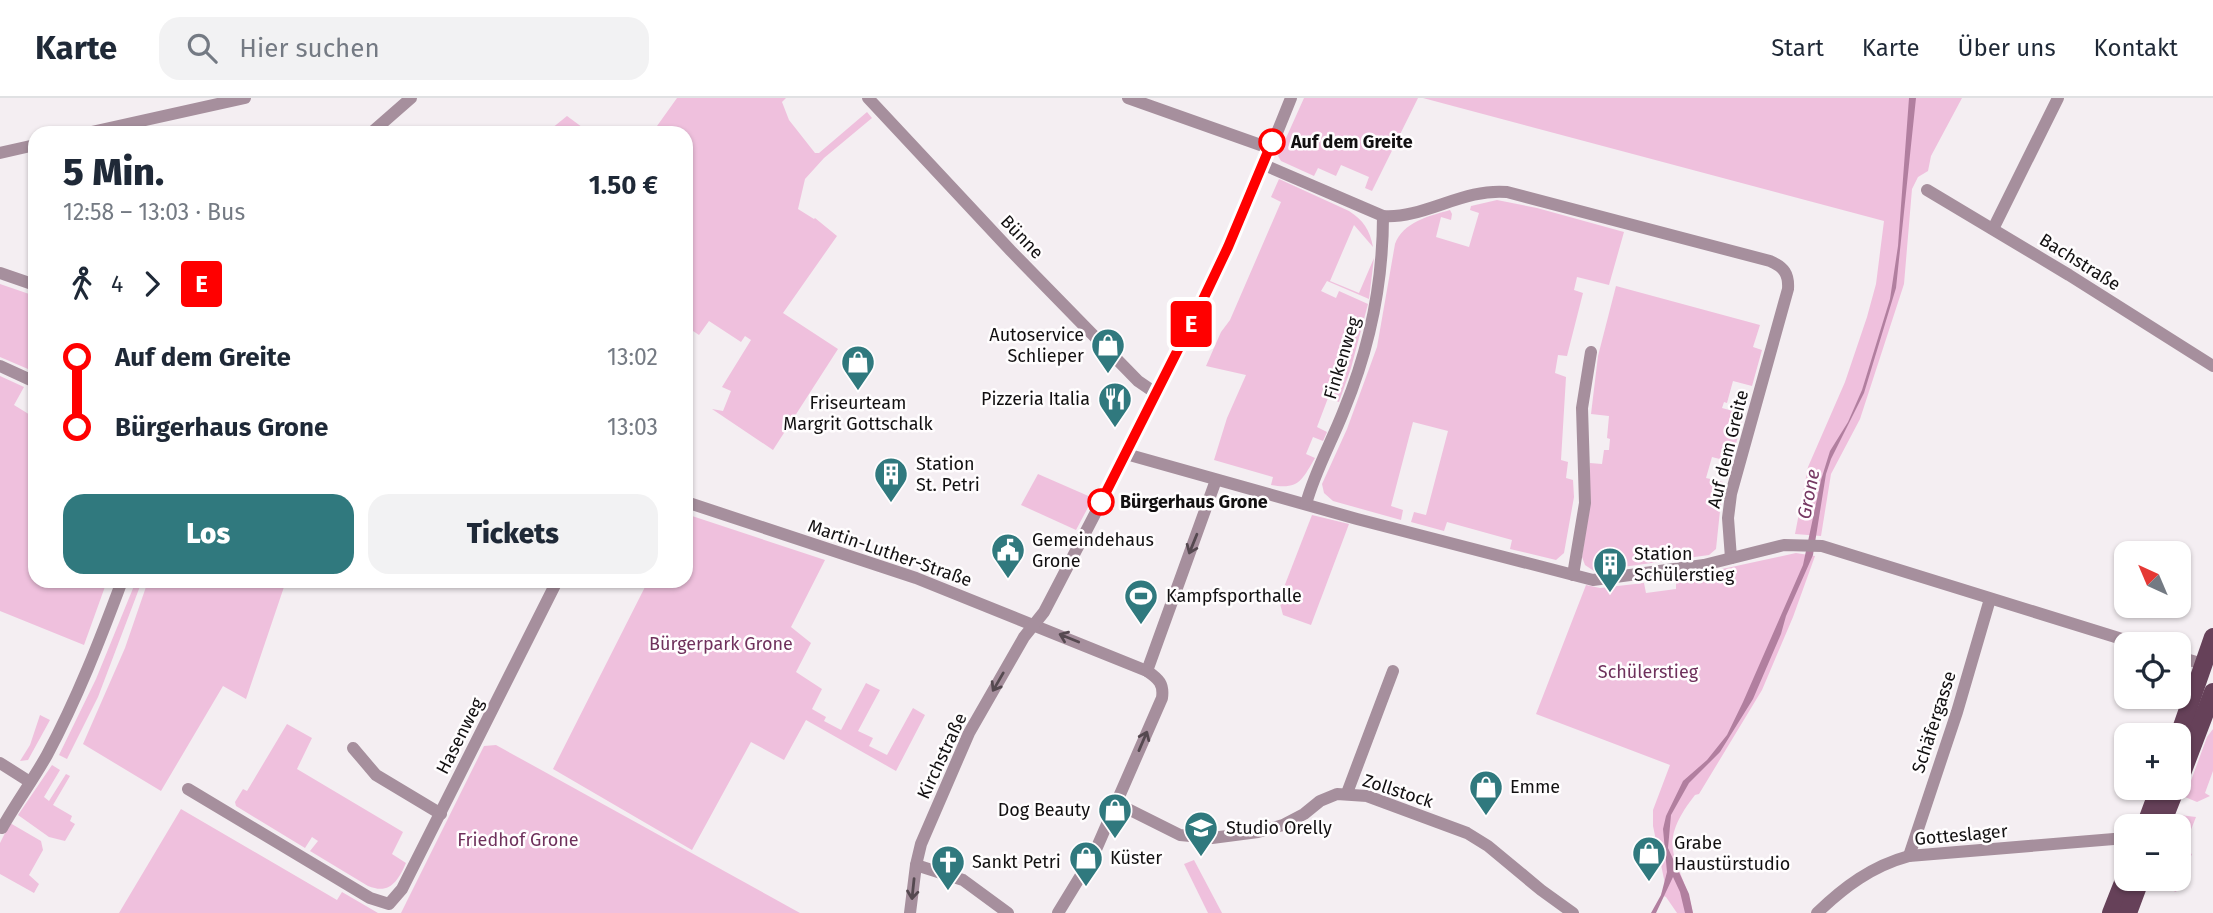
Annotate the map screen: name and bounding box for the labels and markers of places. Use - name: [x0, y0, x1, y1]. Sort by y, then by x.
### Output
- marker: Auf dem Greite: [1259, 129, 1285, 155]
- place label: Auf dem Greite: [1290, 131, 1413, 153]
- place label: Autoservice Schlieper: [989, 324, 1084, 367]
- shop icon: Autoservice Schlieper: [1089, 326, 1127, 375]
- shop icon: Friseurteam Margrit Gottschalk: [839, 343, 877, 392]
- restaurant icon: Pizzeria Italia: [1096, 380, 1134, 429]
- place label: Pizzeria Italia: [981, 388, 1090, 410]
- place label: Friseurteam Margrit Gottschalk: [783, 392, 934, 435]
- place label: Station St. Petri: [916, 453, 980, 496]
- building icon: Station St. Petri: [872, 455, 910, 504]
- marker: Bürgerhaus Grone: [1088, 489, 1114, 515]
- place label: Bürgerhaus Grone: [1120, 491, 1268, 513]
- place label: Gemeindehaus Grone: [1032, 529, 1154, 572]
- public building icon: Gemeindehaus Grone: [989, 531, 1027, 580]
- place label: Station Schülerstieg: [1634, 543, 1735, 586]
- building icon: Station Schülerstieg: [1591, 545, 1629, 594]
- sports icon: Kampfsporthalle: [1122, 577, 1160, 626]
- place label: Kampfsporthalle: [1166, 585, 1302, 607]
- shop icon: Emme: [1467, 768, 1505, 817]
- place label: Emme: [1510, 776, 1560, 798]
- shop icon: Dog Beauty: [1096, 791, 1134, 840]
- place label: Dog Beauty: [998, 799, 1090, 821]
- school or university icon: Studio Orelly: [1182, 809, 1220, 858]
- place label: Studio Orelly: [1226, 817, 1332, 839]
- place label: Grabe Haustürstudio: [1674, 832, 1790, 875]
- shop icon: Grabe Haustürstudio: [1630, 834, 1668, 883]
- shop icon: Küster: [1067, 839, 1105, 888]
- church icon: Sankt Petri: [929, 843, 967, 892]
- place label: Küster: [1110, 847, 1162, 869]
- place label: Sankt Petri: [972, 851, 1061, 873]

